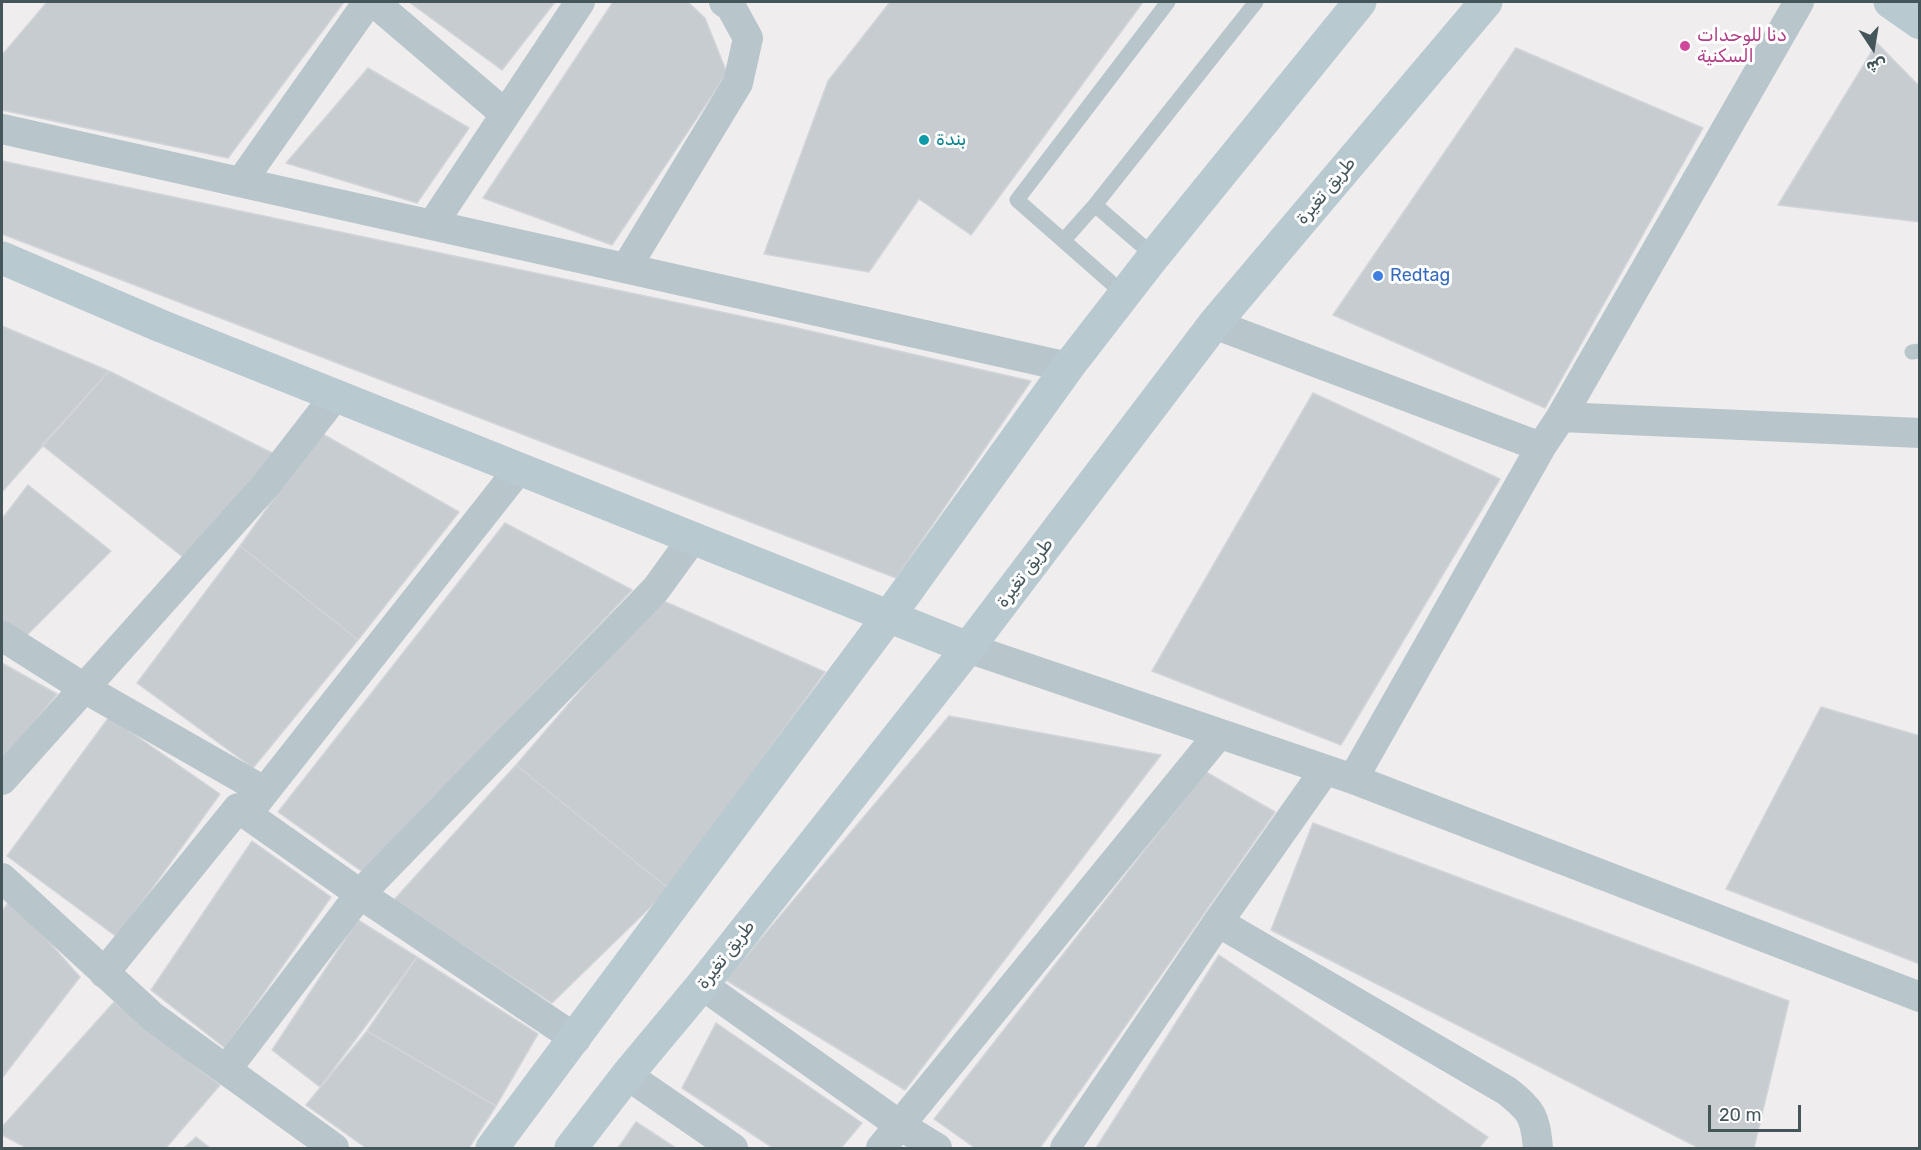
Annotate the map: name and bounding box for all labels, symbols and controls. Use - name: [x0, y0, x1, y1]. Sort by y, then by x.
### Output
- north arrow: [1843, 18, 1903, 78]
- place label: دنا للوحدات السكنية: [1697, 25, 1787, 68]
- marker: دنا للوحدات السكنية: [1678, 39, 1692, 53]
- text: ش: [1865, 55, 1889, 77]
- place label: بندة: [936, 129, 966, 151]
- marker: بندة: [917, 133, 931, 147]
- street label: طريق تغيرة: [1292, 153, 1360, 229]
- place label: Redtag: [1390, 265, 1450, 287]
- marker: Redtag: [1371, 269, 1385, 283]
- street label: طريق تغيرة: [992, 534, 1058, 612]
- street label: طريق تغيرة: [692, 916, 760, 994]
- scale bar: [1711, 1093, 1804, 1131]
- text: 20 m: [1719, 1104, 1761, 1126]

